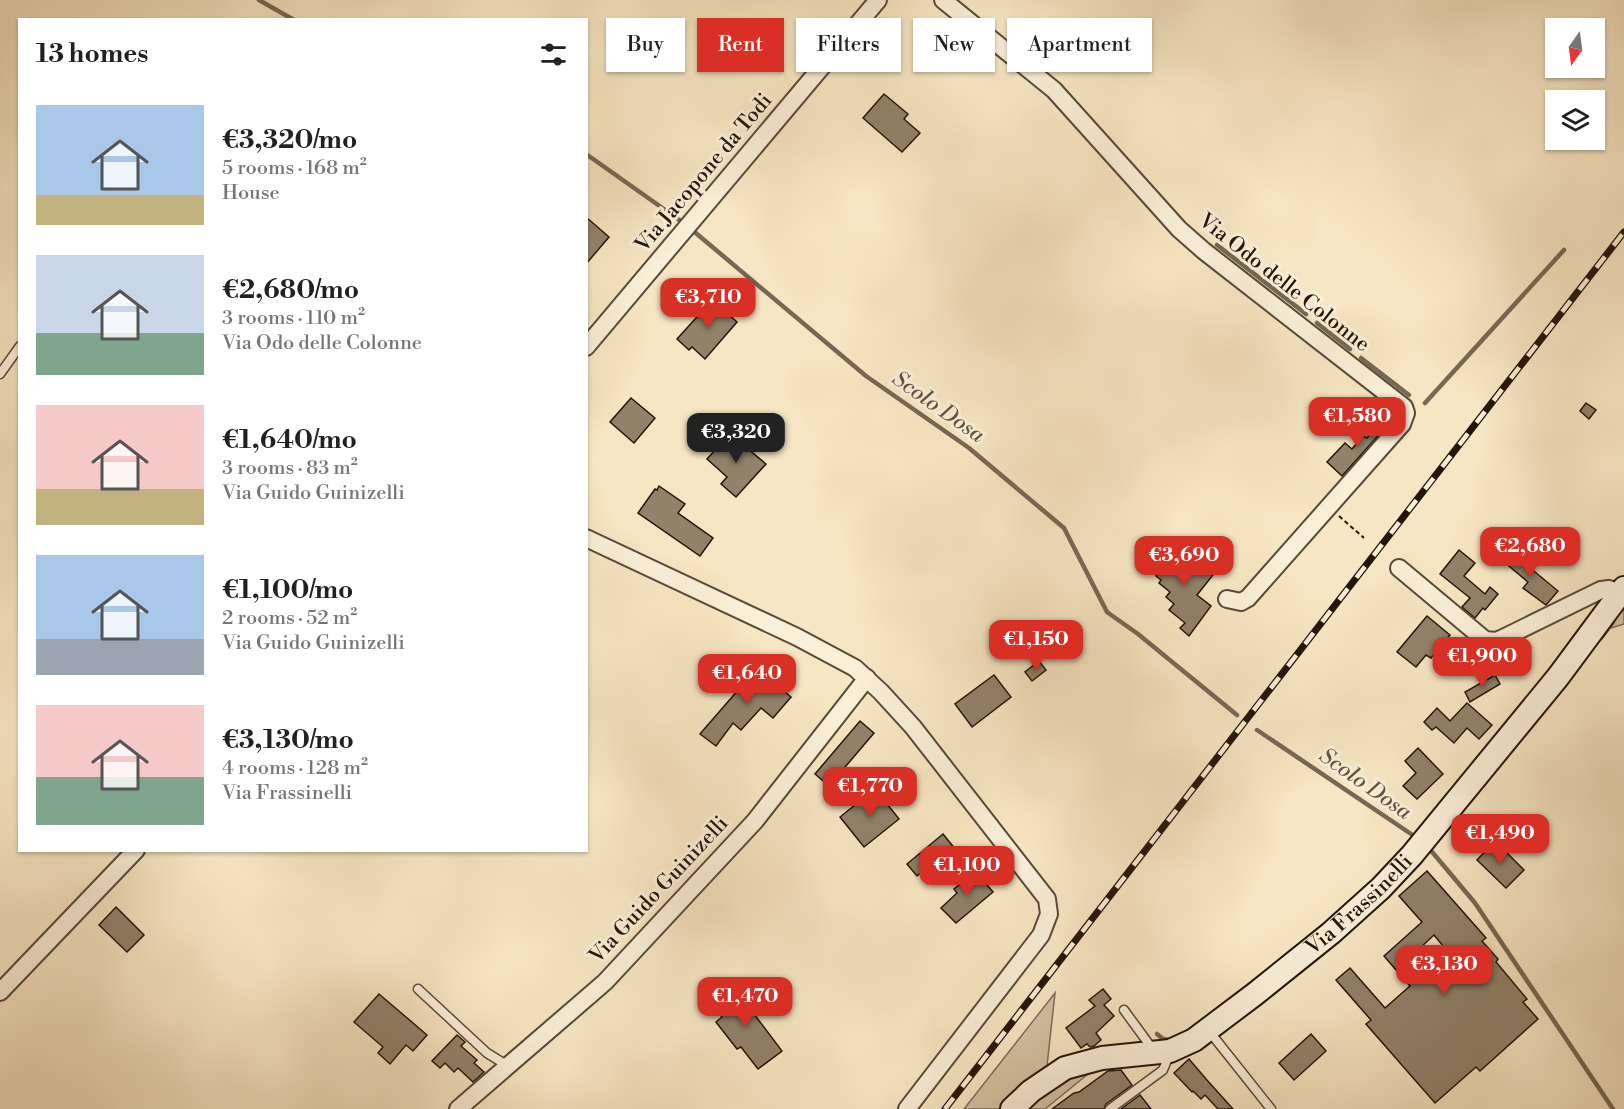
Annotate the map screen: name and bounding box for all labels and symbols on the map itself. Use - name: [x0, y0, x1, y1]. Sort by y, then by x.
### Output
- north arrow: [1545, 18, 1605, 78]
- street label: Via Jacopone da Todi: [629, 88, 778, 259]
- street label: Via Odo delle Colonne: [1192, 208, 1375, 358]
- pin: €3,710: [659, 278, 757, 329]
- water label: Scolo Dosa: [887, 365, 990, 449]
- pin: €1,580: [1308, 397, 1406, 448]
- pin: €3,320: [687, 413, 785, 464]
- pin: €2,680: [1481, 527, 1579, 578]
- pin: €3,690: [1135, 536, 1233, 587]
- pin: €1,150: [987, 620, 1085, 671]
- pin: €1,900: [1433, 637, 1531, 688]
- pin: €1,640: [698, 654, 796, 705]
- water label: Scolo Dosa: [1314, 742, 1417, 826]
- pin: €1,770: [821, 767, 919, 818]
- street label: Via Guido Guinizelli: [583, 811, 734, 970]
- pin: €1,490: [1451, 814, 1549, 865]
- pin: €1,100: [918, 846, 1016, 897]
- street label: Via Frassinelli: [1300, 849, 1419, 962]
- pin: €3,130: [1395, 945, 1493, 996]
- pin: €1,470: [696, 977, 794, 1028]

